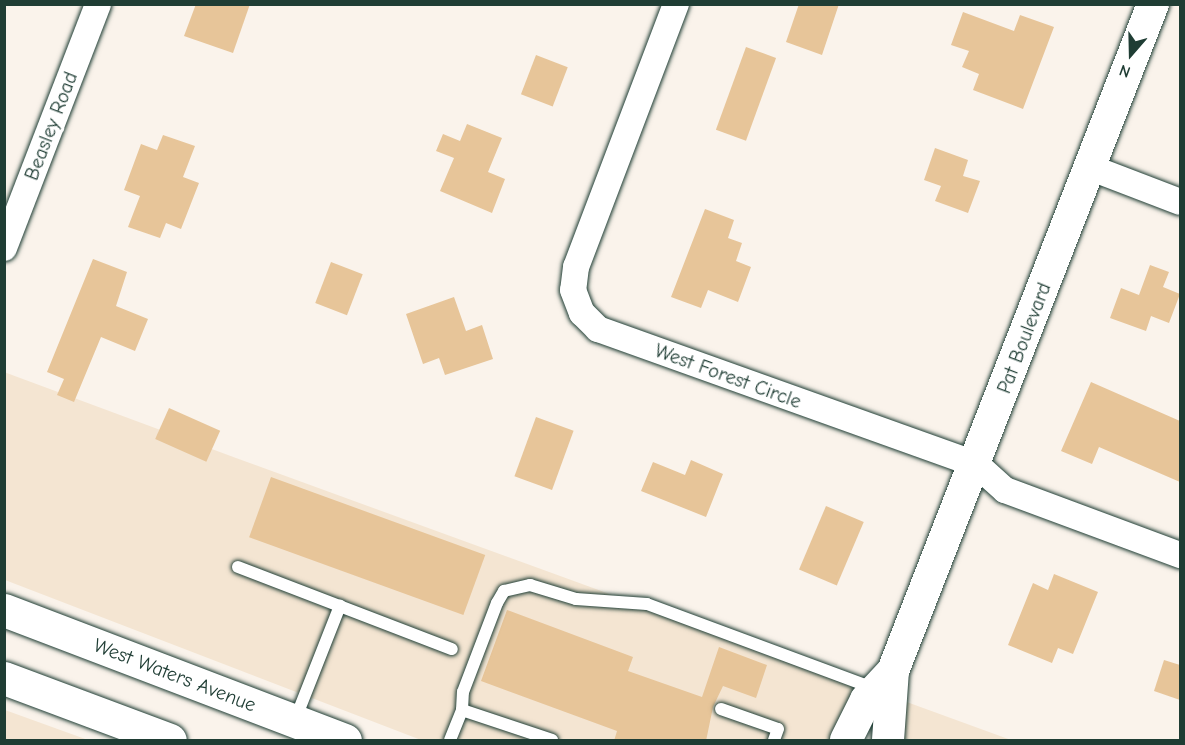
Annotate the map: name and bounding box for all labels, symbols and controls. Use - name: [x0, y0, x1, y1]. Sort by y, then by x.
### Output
- north arrow: [1101, 24, 1161, 84]
- text: N: [1117, 61, 1133, 81]
- street label: Beasley Road: [19, 68, 83, 184]
- street label: Pat Boulevard: [992, 279, 1056, 397]
- street label: West Forest Circle: [651, 338, 805, 414]
- street label: West Waters Avenue: [90, 633, 260, 717]

